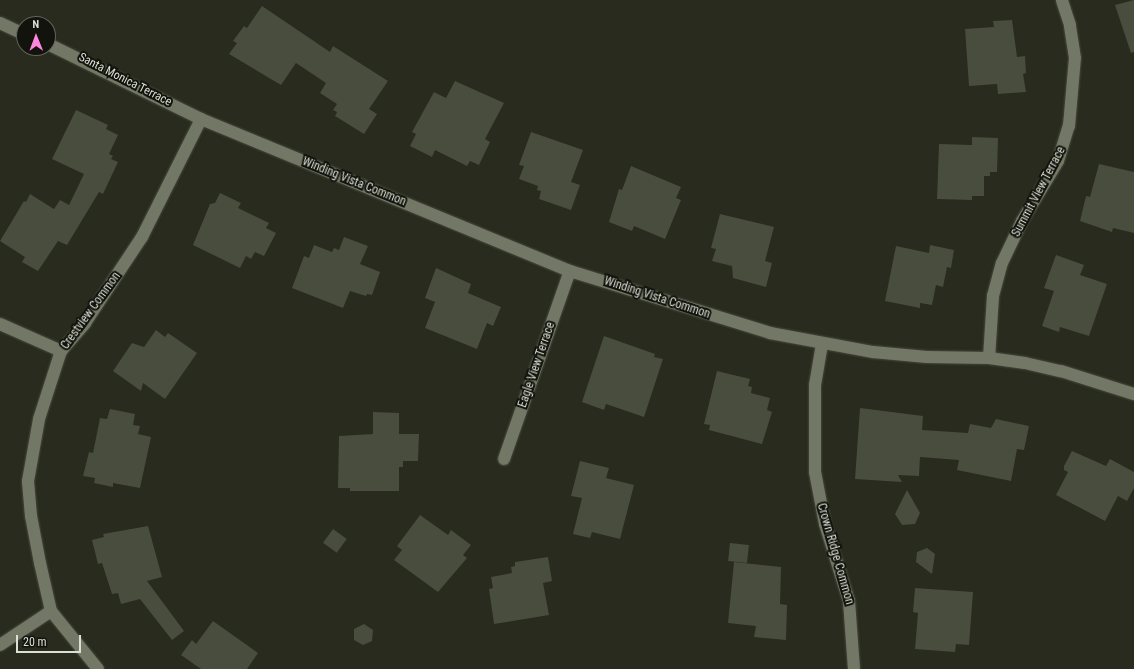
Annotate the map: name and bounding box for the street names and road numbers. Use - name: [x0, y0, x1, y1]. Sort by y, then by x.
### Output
- street label: Santa Monica Terrace: [76, 50, 174, 110]
- street label: Summit View Terrace: [1009, 144, 1069, 240]
- street label: Winding Vista Common: [300, 155, 408, 209]
- street label: Crestview Common: [58, 270, 124, 352]
- street label: Winding Vista Common: [602, 274, 712, 322]
- street label: Eagle View Terrace: [516, 320, 558, 410]
- street label: Crown Ridge Common: [814, 502, 856, 606]

